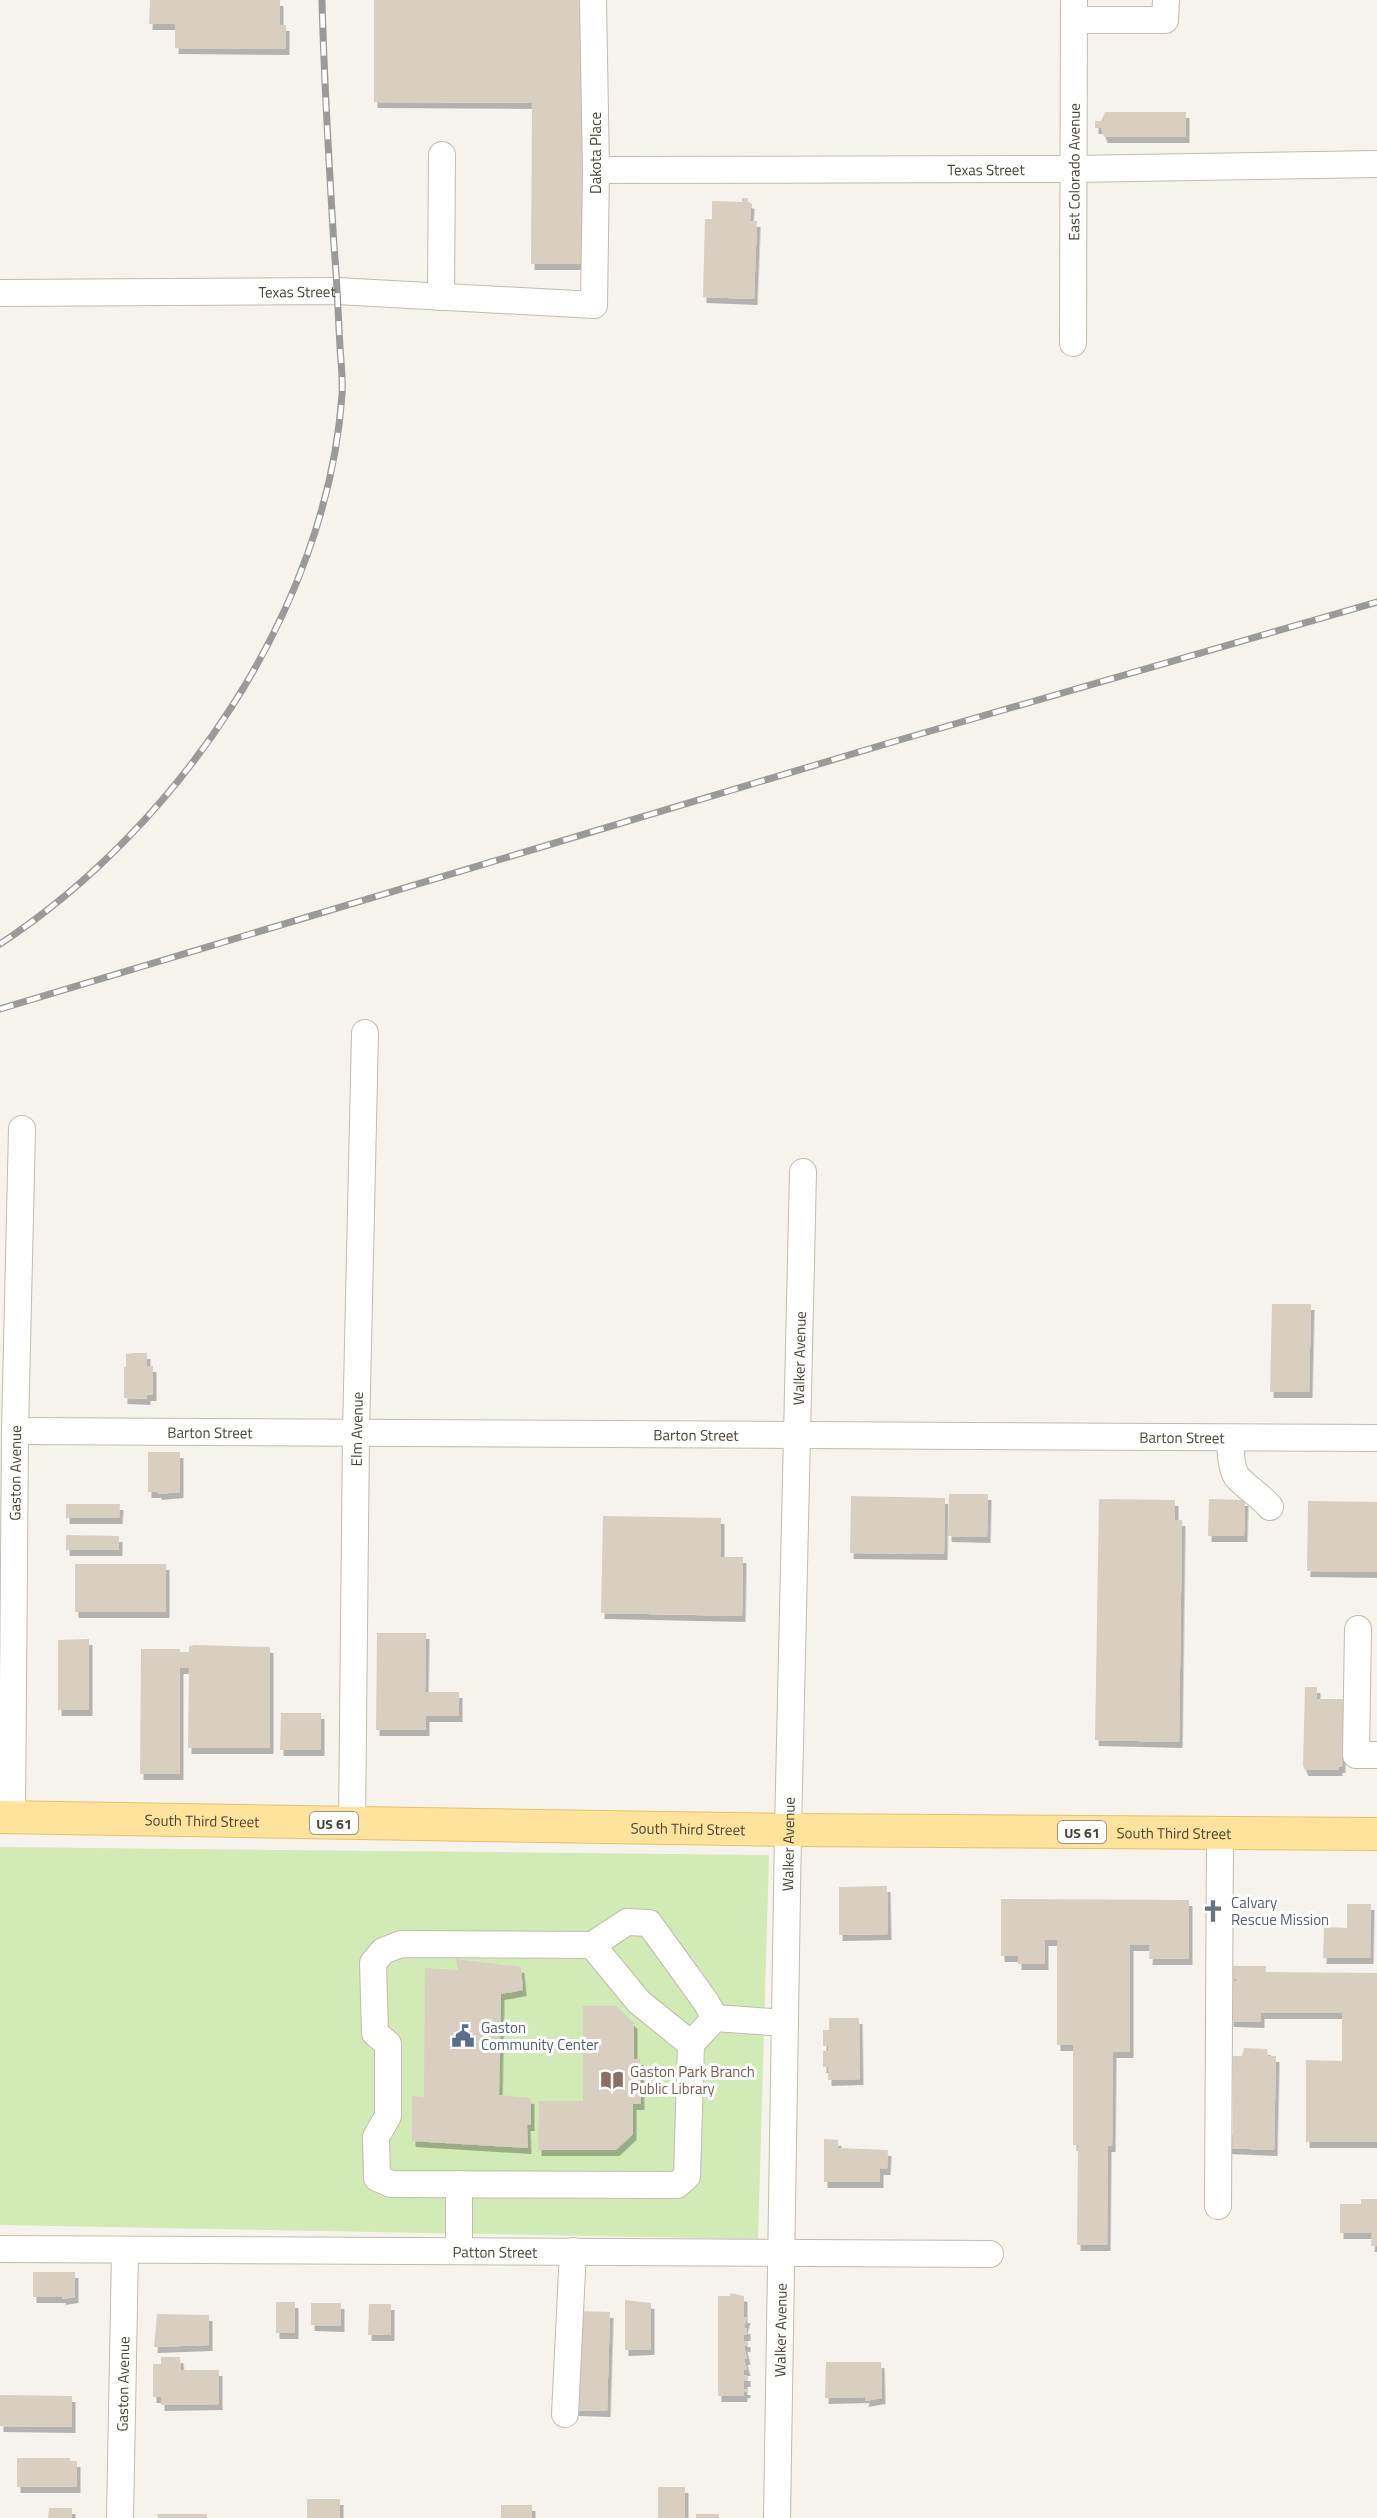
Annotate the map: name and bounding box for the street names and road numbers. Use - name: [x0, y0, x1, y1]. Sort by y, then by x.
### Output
- street label: East Colorado Avenue: [1062, 103, 1085, 241]
- street label: Dakota Place: [584, 112, 607, 194]
- street label: Texas Street: [947, 158, 1025, 181]
- street label: Texas Street: [258, 280, 336, 303]
- street label: Walker Avenue: [786, 1311, 811, 1406]
- street label: Elm Avenue: [344, 1391, 368, 1466]
- street label: Barton Street: [167, 1420, 253, 1444]
- street label: Barton Street: [653, 1423, 739, 1446]
- street label: Gaston Avenue: [3, 1425, 27, 1521]
- street label: Barton Street: [1139, 1425, 1225, 1449]
- street label: Walker Avenue: [776, 1797, 800, 1891]
- street label: South Third Street: [144, 1808, 260, 1833]
- road number: US 61: [310, 1812, 358, 1834]
- street label: South Third Street: [630, 1816, 746, 1841]
- road number: US 61: [1058, 1821, 1106, 1843]
- street label: South Third Street: [1116, 1821, 1232, 1845]
- street label: Patton Street: [453, 2240, 538, 2263]
- street label: Walker Avenue: [768, 2283, 792, 2377]
- street label: Gaston Avenue: [110, 2336, 135, 2432]

